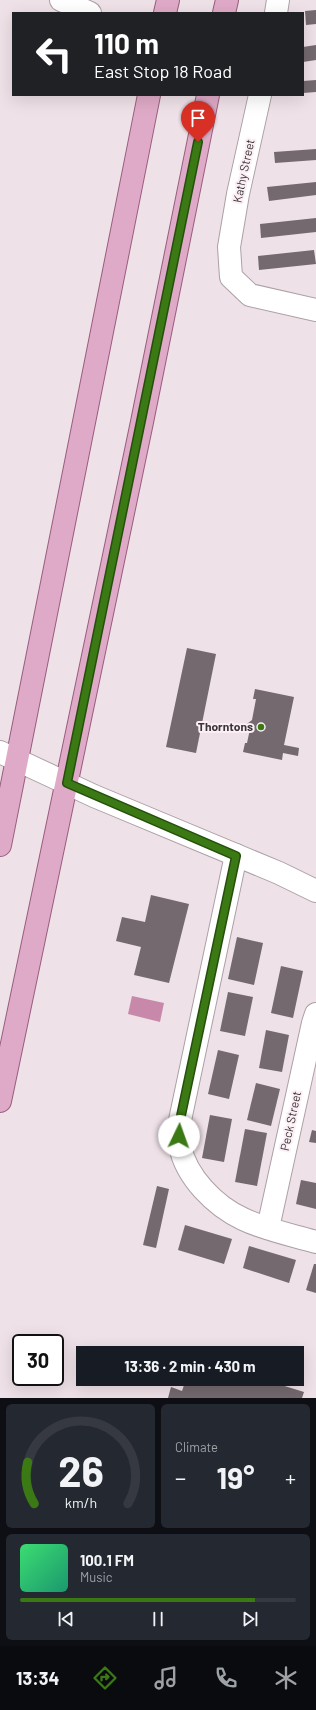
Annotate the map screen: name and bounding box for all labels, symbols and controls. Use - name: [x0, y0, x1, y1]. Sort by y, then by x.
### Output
- text: 110 m: [94, 26, 159, 60]
- icon: left: [28, 28, 80, 80]
- text: East Stop 18 Road: [94, 60, 232, 82]
- pin: [181, 101, 215, 142]
- icon: arrive: [187, 107, 209, 129]
- street label: Kathy Street: [229, 138, 257, 204]
- place label: Thorntons: [198, 719, 253, 733]
- marker: Thorntons: [256, 722, 266, 732]
- street label: Peck Street: [277, 1090, 303, 1152]
- position arrow: [158, 1115, 200, 1157]
- speed limit sign: 30: [12, 1334, 64, 1386]
- text: 13:36 · 2 min · 430 m: [124, 1357, 256, 1375]
- text: Climate: [175, 1439, 218, 1455]
- text: 26: [58, 1445, 103, 1495]
- text: 19°: [217, 1459, 254, 1495]
- text: −: [175, 1464, 186, 1490]
- text: +: [285, 1464, 296, 1490]
- text: km/h: [64, 1494, 97, 1511]
- text: 100.1 FM: [80, 1551, 134, 1569]
- text: Music: [80, 1569, 113, 1585]
- icon: previous: [55, 1608, 77, 1630]
- icon: pause: [147, 1608, 169, 1630]
- icon: next: [239, 1608, 261, 1630]
- icon: directions: [91, 1664, 119, 1692]
- icon: music: [152, 1664, 180, 1692]
- icon: phone: [212, 1664, 240, 1692]
- icon: climate: [272, 1664, 300, 1692]
- text: 13:34: [16, 1667, 59, 1689]

